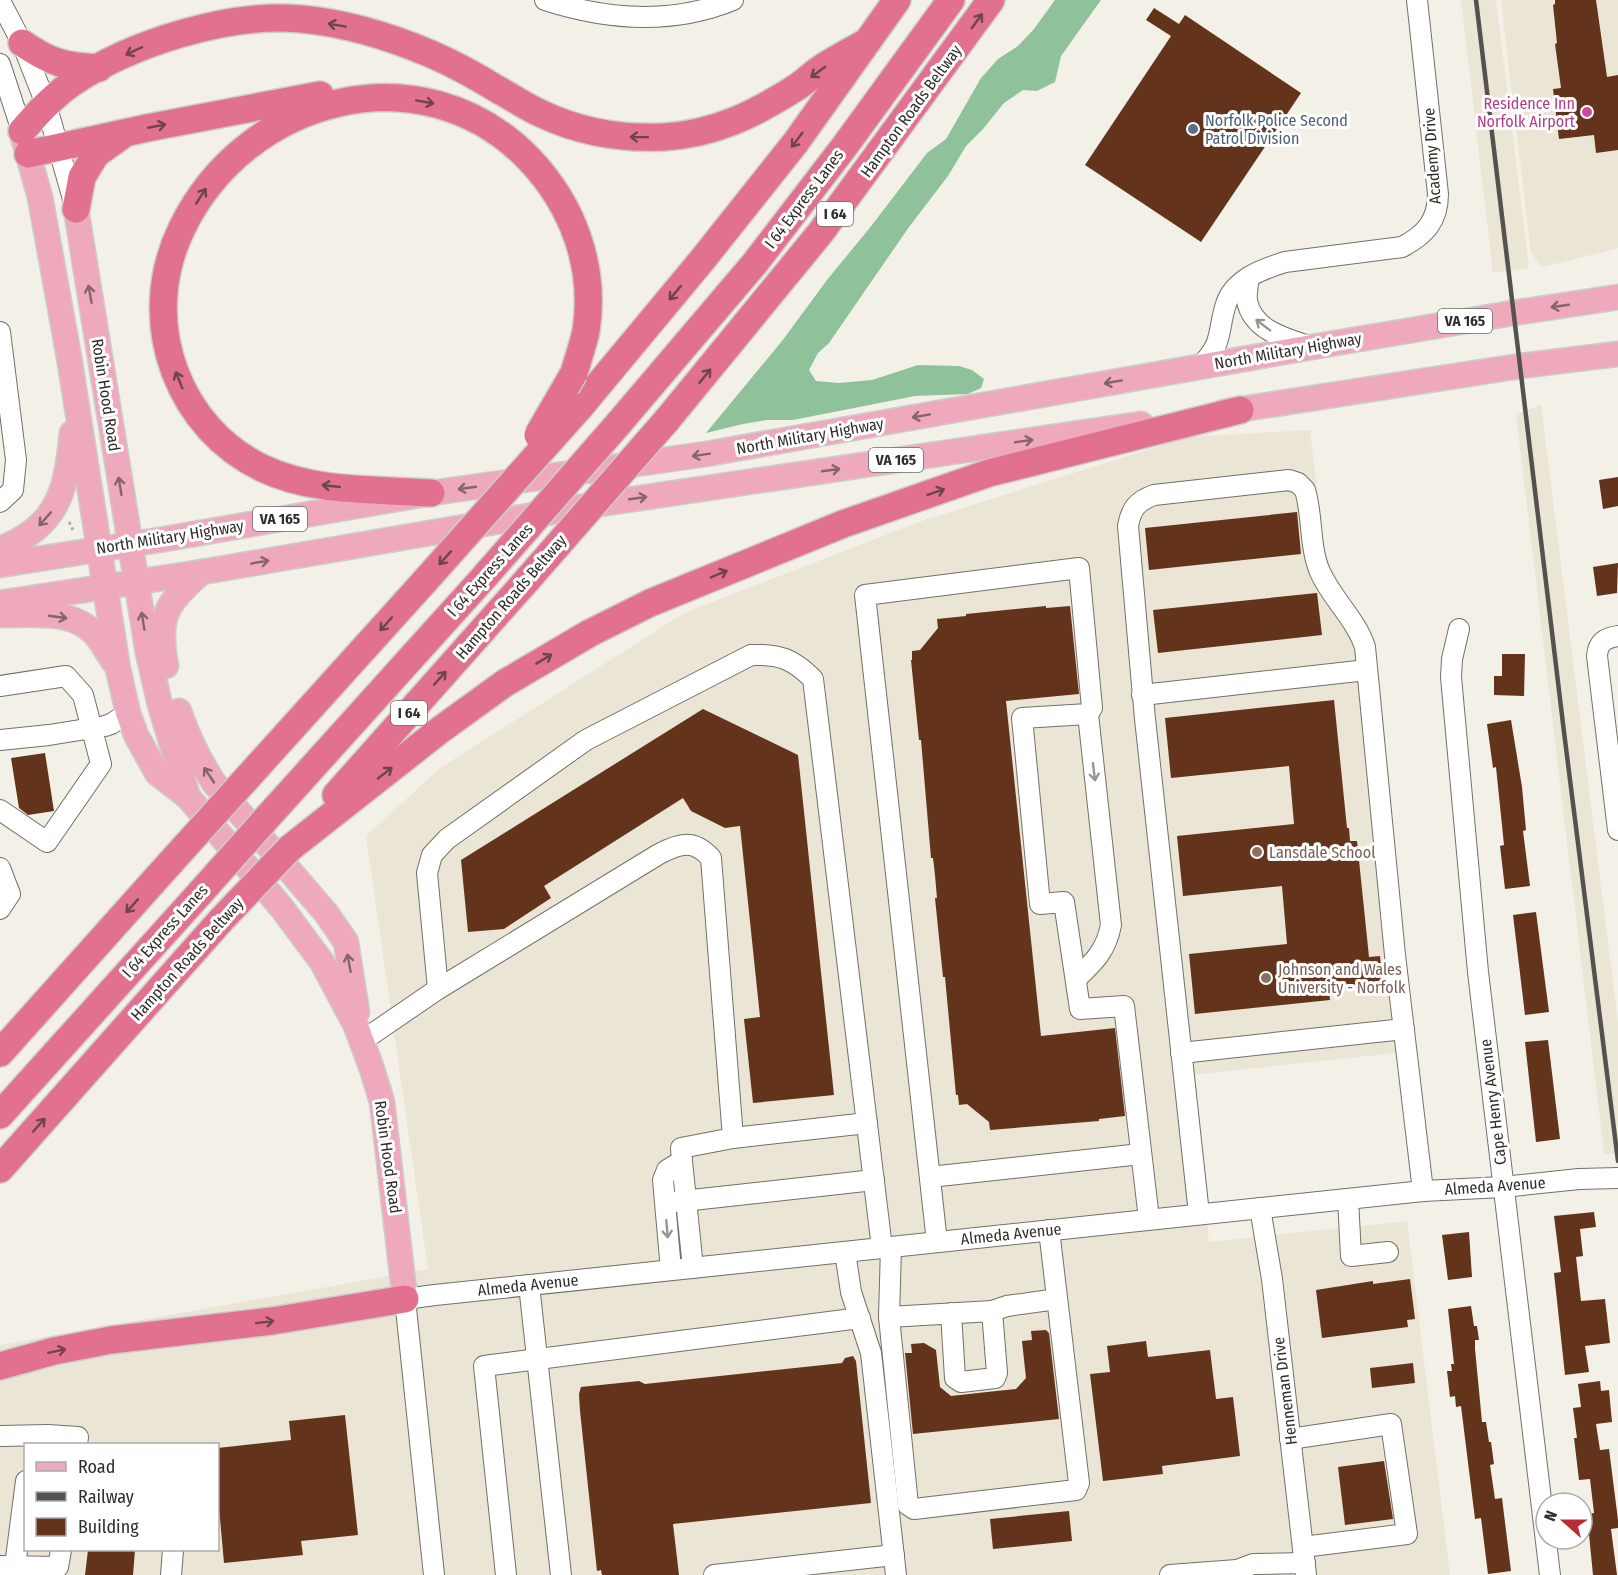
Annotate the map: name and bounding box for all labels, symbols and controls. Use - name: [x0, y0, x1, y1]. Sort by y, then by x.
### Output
- one-way arrow: [970, 13, 983, 29]
- one-way arrow: [328, 19, 347, 30]
- street label: Hampton Roads Beltway: [857, 40, 966, 181]
- one-way arrow: [126, 46, 144, 58]
- one-way arrow: [810, 65, 826, 78]
- place label: Residence Inn Norfolk Airport: [1477, 94, 1576, 131]
- one-way arrow: [415, 96, 435, 107]
- marker: Residence Inn Norfolk Airport: [1580, 105, 1594, 119]
- street label: Academy Drive: [1419, 107, 1445, 205]
- place label: Norfolk Police Second Patrol Division: [1205, 111, 1348, 148]
- one-way arrow: [147, 120, 166, 131]
- marker: Norfolk Police Second Patrol Division: [1186, 122, 1200, 136]
- one-way arrow: [629, 131, 649, 143]
- one-way arrow: [791, 132, 803, 148]
- street label: I 64 Express Lanes: [761, 146, 847, 252]
- one-way arrow: [195, 188, 207, 205]
- road number: I 64: [817, 202, 853, 226]
- one-way arrow: [84, 284, 95, 304]
- one-way arrow: [669, 285, 682, 301]
- one-way arrow: [1551, 300, 1571, 311]
- road number: VA 165: [1438, 309, 1492, 333]
- one-way arrow: [1255, 319, 1271, 332]
- street label: North Military Highway: [1213, 329, 1364, 373]
- street label: Robin Hood Road: [88, 337, 124, 453]
- one-way arrow: [698, 369, 712, 384]
- one-way arrow: [173, 372, 184, 390]
- one-way arrow: [1104, 377, 1124, 388]
- one-way arrow: [912, 411, 932, 422]
- street label: North Military Highway: [735, 414, 886, 458]
- one-way arrow: [1014, 436, 1033, 447]
- road number: VA 165: [869, 448, 923, 472]
- one-way arrow: [692, 450, 712, 461]
- one-way arrow: [821, 464, 840, 475]
- one-way arrow: [115, 477, 126, 497]
- one-way arrow: [321, 480, 341, 491]
- one-way arrow: [457, 482, 477, 493]
- one-way arrow: [926, 486, 945, 497]
- one-way arrow: [628, 493, 648, 504]
- road number: VA 165: [253, 507, 307, 531]
- one-way arrow: [38, 511, 52, 526]
- street label: North Military Highway: [95, 516, 246, 558]
- street label: I 64 Express Lanes: [443, 519, 537, 620]
- street label: Hampton Roads Beltway: [452, 530, 571, 663]
- one-way arrow: [438, 551, 452, 566]
- one-way arrow: [249, 557, 269, 568]
- one-way arrow: [709, 568, 727, 579]
- one-way arrow: [48, 611, 68, 622]
- one-way arrow: [137, 612, 148, 632]
- one-way arrow: [379, 617, 393, 632]
- one-way arrow: [535, 653, 552, 665]
- one-way arrow: [433, 671, 447, 686]
- road number: I 64: [391, 701, 427, 725]
- one-way arrow: [1089, 762, 1100, 782]
- one-way arrow: [377, 766, 393, 779]
- one-way arrow: [203, 767, 215, 784]
- place label: Lansdale School: [1269, 843, 1375, 862]
- marker: Lansdale School: [1250, 845, 1264, 859]
- street label: I 64 Express Lanes: [118, 880, 212, 981]
- street label: Hampton Roads Beltway: [127, 893, 248, 1024]
- one-way arrow: [125, 898, 139, 913]
- one-way arrow: [343, 953, 354, 973]
- place label: Johnson and Wales University - Norfolk: [1278, 960, 1406, 997]
- marker: Johnson and Wales University - Norfolk: [1259, 971, 1273, 985]
- street label: Cape Henry Avenue: [1476, 1038, 1510, 1166]
- street label: Robin Hood Road: [371, 1099, 405, 1215]
- one-way arrow: [32, 1118, 46, 1133]
- street label: Almeda Avenue: [1444, 1173, 1546, 1199]
- one-way arrow: [662, 1218, 673, 1238]
- street label: Almeda Avenue: [960, 1219, 1062, 1249]
- street label: Almeda Avenue: [477, 1270, 579, 1300]
- one-way arrow: [255, 1316, 275, 1327]
- street label: Henneman Drive: [1269, 1336, 1301, 1446]
- one-way arrow: [46, 1345, 66, 1356]
- legend: [24, 1443, 219, 1551]
- text: Road: [78, 1456, 115, 1478]
- text: Railway: [78, 1486, 134, 1508]
- north arrow: [1534, 1491, 1594, 1551]
- text: N: [1540, 1508, 1561, 1524]
- text: Building: [78, 1516, 139, 1538]

